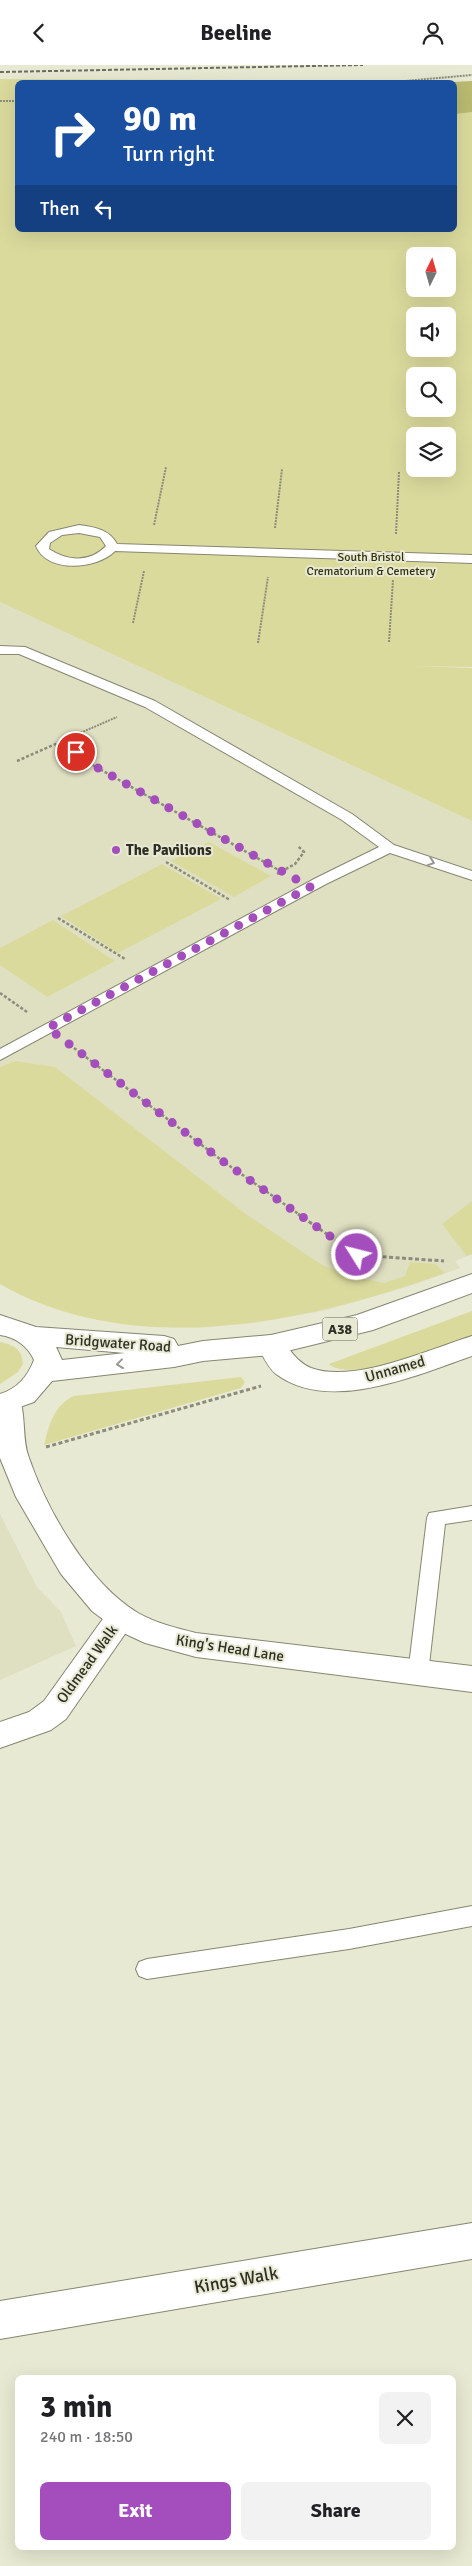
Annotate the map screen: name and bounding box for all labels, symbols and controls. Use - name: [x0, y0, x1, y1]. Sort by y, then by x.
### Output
- icon: back: [25, 19, 53, 47]
- text: Beeline: [200, 19, 272, 46]
- icon: person: [419, 19, 447, 47]
- text: 90 m: [123, 97, 197, 140]
- icon: right: [40, 100, 105, 165]
- text: Turn right: [123, 140, 215, 167]
- icon: left: [90, 195, 118, 223]
- text: Then: [40, 197, 80, 221]
- north arrow: [406, 247, 456, 297]
- map controls: [406, 247, 456, 477]
- button: sound: [406, 307, 456, 357]
- button: search: [406, 367, 456, 417]
- button: layers: [406, 427, 456, 477]
- park label: South Bristol Crematorium & Cemetery: [306, 550, 436, 579]
- pin: [55, 731, 97, 773]
- icon: arrive: [62, 738, 90, 766]
- place label: The Pavilions: [126, 841, 212, 859]
- marker: The Pavilions: [110, 844, 122, 856]
- one-way arrow: [426, 856, 434, 866]
- position arrow: [330, 1228, 382, 1280]
- road number: A38: [322, 1317, 358, 1341]
- street label: Bridgwater Road: [64, 1330, 172, 1356]
- street label: Unnamed: [363, 1352, 427, 1386]
- one-way arrow: [116, 1358, 124, 1369]
- street label: Oldmead Walk: [53, 1621, 122, 1707]
- street label: King's Head Lane: [175, 1631, 285, 1665]
- street label: Kings Walk: [192, 2262, 280, 2298]
- text: 3 min: [40, 2389, 112, 2426]
- button: close: [379, 2392, 431, 2444]
- text: 240 m · 18:50: [40, 2427, 133, 2447]
- button: Exit: [40, 2482, 231, 2540]
- button: Share: [241, 2482, 431, 2540]

